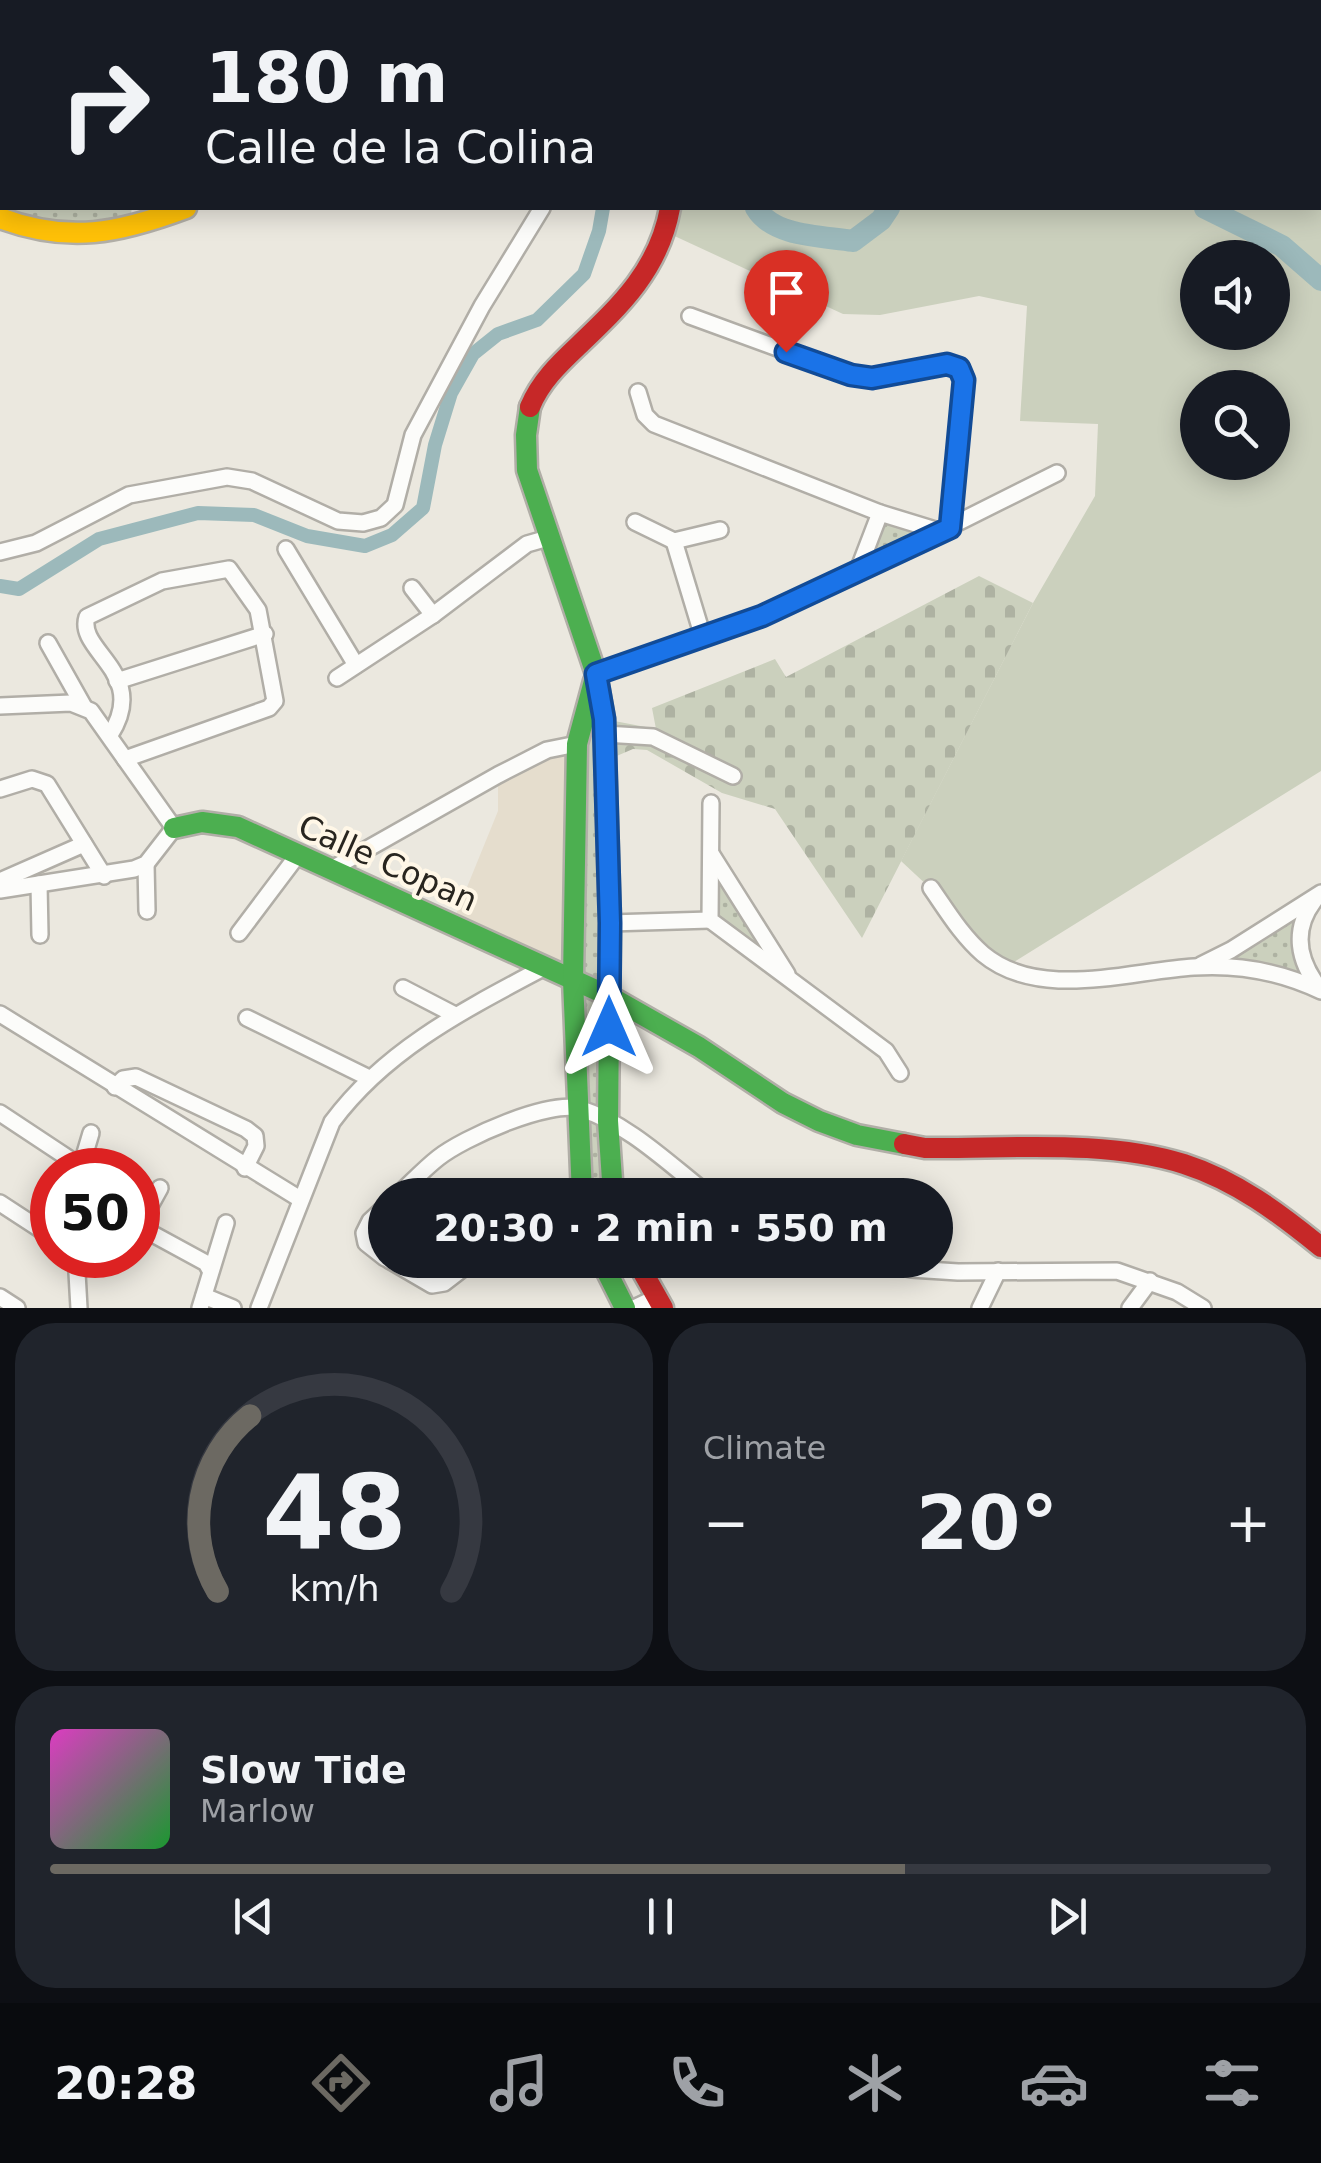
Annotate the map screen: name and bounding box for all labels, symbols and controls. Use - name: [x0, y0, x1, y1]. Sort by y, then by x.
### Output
- text: 180 m: [205, 37, 448, 119]
- icon: right: [40, 40, 170, 170]
- text: Calle de la Colina: [205, 121, 596, 174]
- map controls: [1180, 240, 1290, 480]
- button: sound: [1180, 240, 1290, 350]
- pin: [744, 250, 829, 353]
- icon: arrive: [759, 265, 814, 320]
- button: search: [1180, 370, 1290, 480]
- street label: Calle Copan: [293, 807, 483, 919]
- position arrow: [557, 975, 661, 1079]
- speed limit sign: 50: [30, 1148, 160, 1278]
- text: 20:30 · 2 min · 550 m: [433, 1206, 888, 1250]
- text: Climate: [703, 1429, 826, 1467]
- text: 48: [262, 1452, 406, 1574]
- text: 20°: [916, 1479, 1058, 1567]
- text: −: [703, 1491, 749, 1555]
- text: +: [1225, 1491, 1271, 1555]
- text: km/h: [289, 1568, 379, 1609]
- text: Slow Tide: [200, 1748, 407, 1792]
- text: Marlow: [200, 1792, 315, 1830]
- icon: previous: [226, 1889, 281, 1944]
- icon: pause: [633, 1889, 688, 1944]
- icon: next: [1040, 1889, 1095, 1944]
- icon: directions: [306, 2048, 376, 2118]
- icon: music: [484, 2048, 554, 2118]
- icon: phone: [662, 2048, 732, 2118]
- icon: climate: [840, 2048, 910, 2118]
- icon: car: [1019, 2048, 1089, 2118]
- icon: filters: [1197, 2048, 1267, 2118]
- text: 20:28: [54, 2057, 197, 2110]

